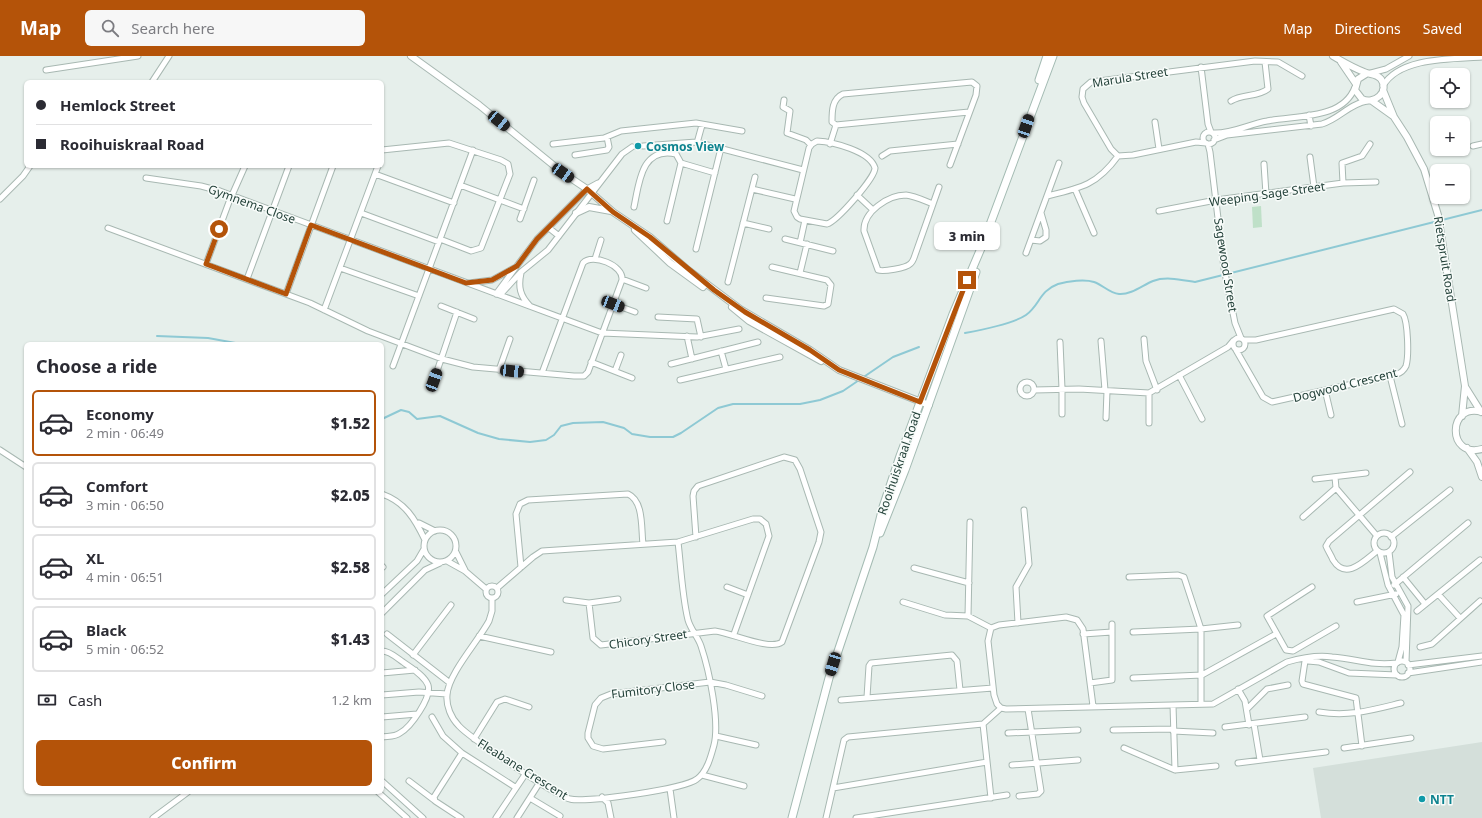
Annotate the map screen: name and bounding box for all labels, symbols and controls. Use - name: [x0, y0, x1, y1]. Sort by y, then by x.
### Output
- search box: [85, 10, 365, 46]
- text: Map: [20, 15, 61, 41]
- icon: search: [99, 17, 121, 39]
- text: Search here: [131, 18, 215, 38]
- text: Map: [1283, 19, 1312, 38]
- text: Directions: [1334, 19, 1401, 38]
- text: Saved: [1423, 19, 1462, 38]
- street label: Marula Street: [1091, 63, 1170, 91]
- map controls: [1430, 68, 1470, 204]
- button: locate: [1430, 68, 1470, 108]
- text: Hemlock Street: [60, 95, 175, 115]
- car: [486, 109, 512, 133]
- car: [1016, 113, 1036, 139]
- button: +: [1430, 116, 1470, 156]
- text: Rooihuiskraal Road: [60, 134, 204, 154]
- place label: Cosmos View: [646, 138, 725, 155]
- marker: Cosmos View: [633, 141, 643, 151]
- car: [550, 161, 576, 185]
- button: −: [1430, 164, 1470, 204]
- street label: Weeping Sage Street: [1208, 177, 1327, 211]
- street label: Gymnema Close: [206, 180, 298, 228]
- street label: Rietspruit Road: [1430, 215, 1460, 303]
- street label: Sagewood Street: [1210, 217, 1242, 314]
- route start: [210, 220, 228, 238]
- callout: 3 min: [934, 222, 1000, 250]
- text: 3 min: [949, 227, 985, 245]
- route end: [958, 271, 976, 289]
- car: [600, 294, 626, 314]
- text: Choose a ride: [36, 354, 157, 378]
- car: [500, 364, 524, 378]
- street label: Dogwood Crescent: [1291, 364, 1400, 406]
- car: [424, 367, 444, 393]
- text: Economy: [86, 404, 154, 424]
- icon: car: [38, 405, 74, 441]
- street label: Rooihuiskraal Road: [873, 409, 925, 517]
- text: $1.52: [331, 413, 370, 433]
- text: 2 min · 06:49: [86, 424, 164, 442]
- text: Comfort: [86, 476, 148, 496]
- icon: car: [38, 477, 74, 513]
- text: $2.05: [331, 485, 370, 505]
- text: 3 min · 06:50: [86, 496, 164, 514]
- text: XL: [86, 548, 104, 568]
- icon: car: [38, 549, 74, 585]
- text: $2.58: [331, 557, 370, 577]
- text: 4 min · 06:51: [86, 568, 164, 586]
- text: Black: [86, 620, 126, 640]
- icon: car: [38, 621, 74, 657]
- street label: Chicory Street: [608, 625, 689, 653]
- text: $1.43: [331, 629, 370, 649]
- text: 5 min · 06:52: [86, 640, 164, 658]
- car: [824, 651, 842, 677]
- street label: Fumitory Close: [610, 675, 696, 703]
- icon: cash: [36, 689, 58, 711]
- text: Cash: [68, 690, 102, 710]
- text: 1.2 km: [331, 691, 372, 709]
- street label: Fleabane Crescent: [475, 734, 572, 804]
- button: Confirm: [36, 740, 372, 786]
- place label: NTT: [1430, 791, 1454, 808]
- marker: NTT: [1417, 794, 1427, 804]

